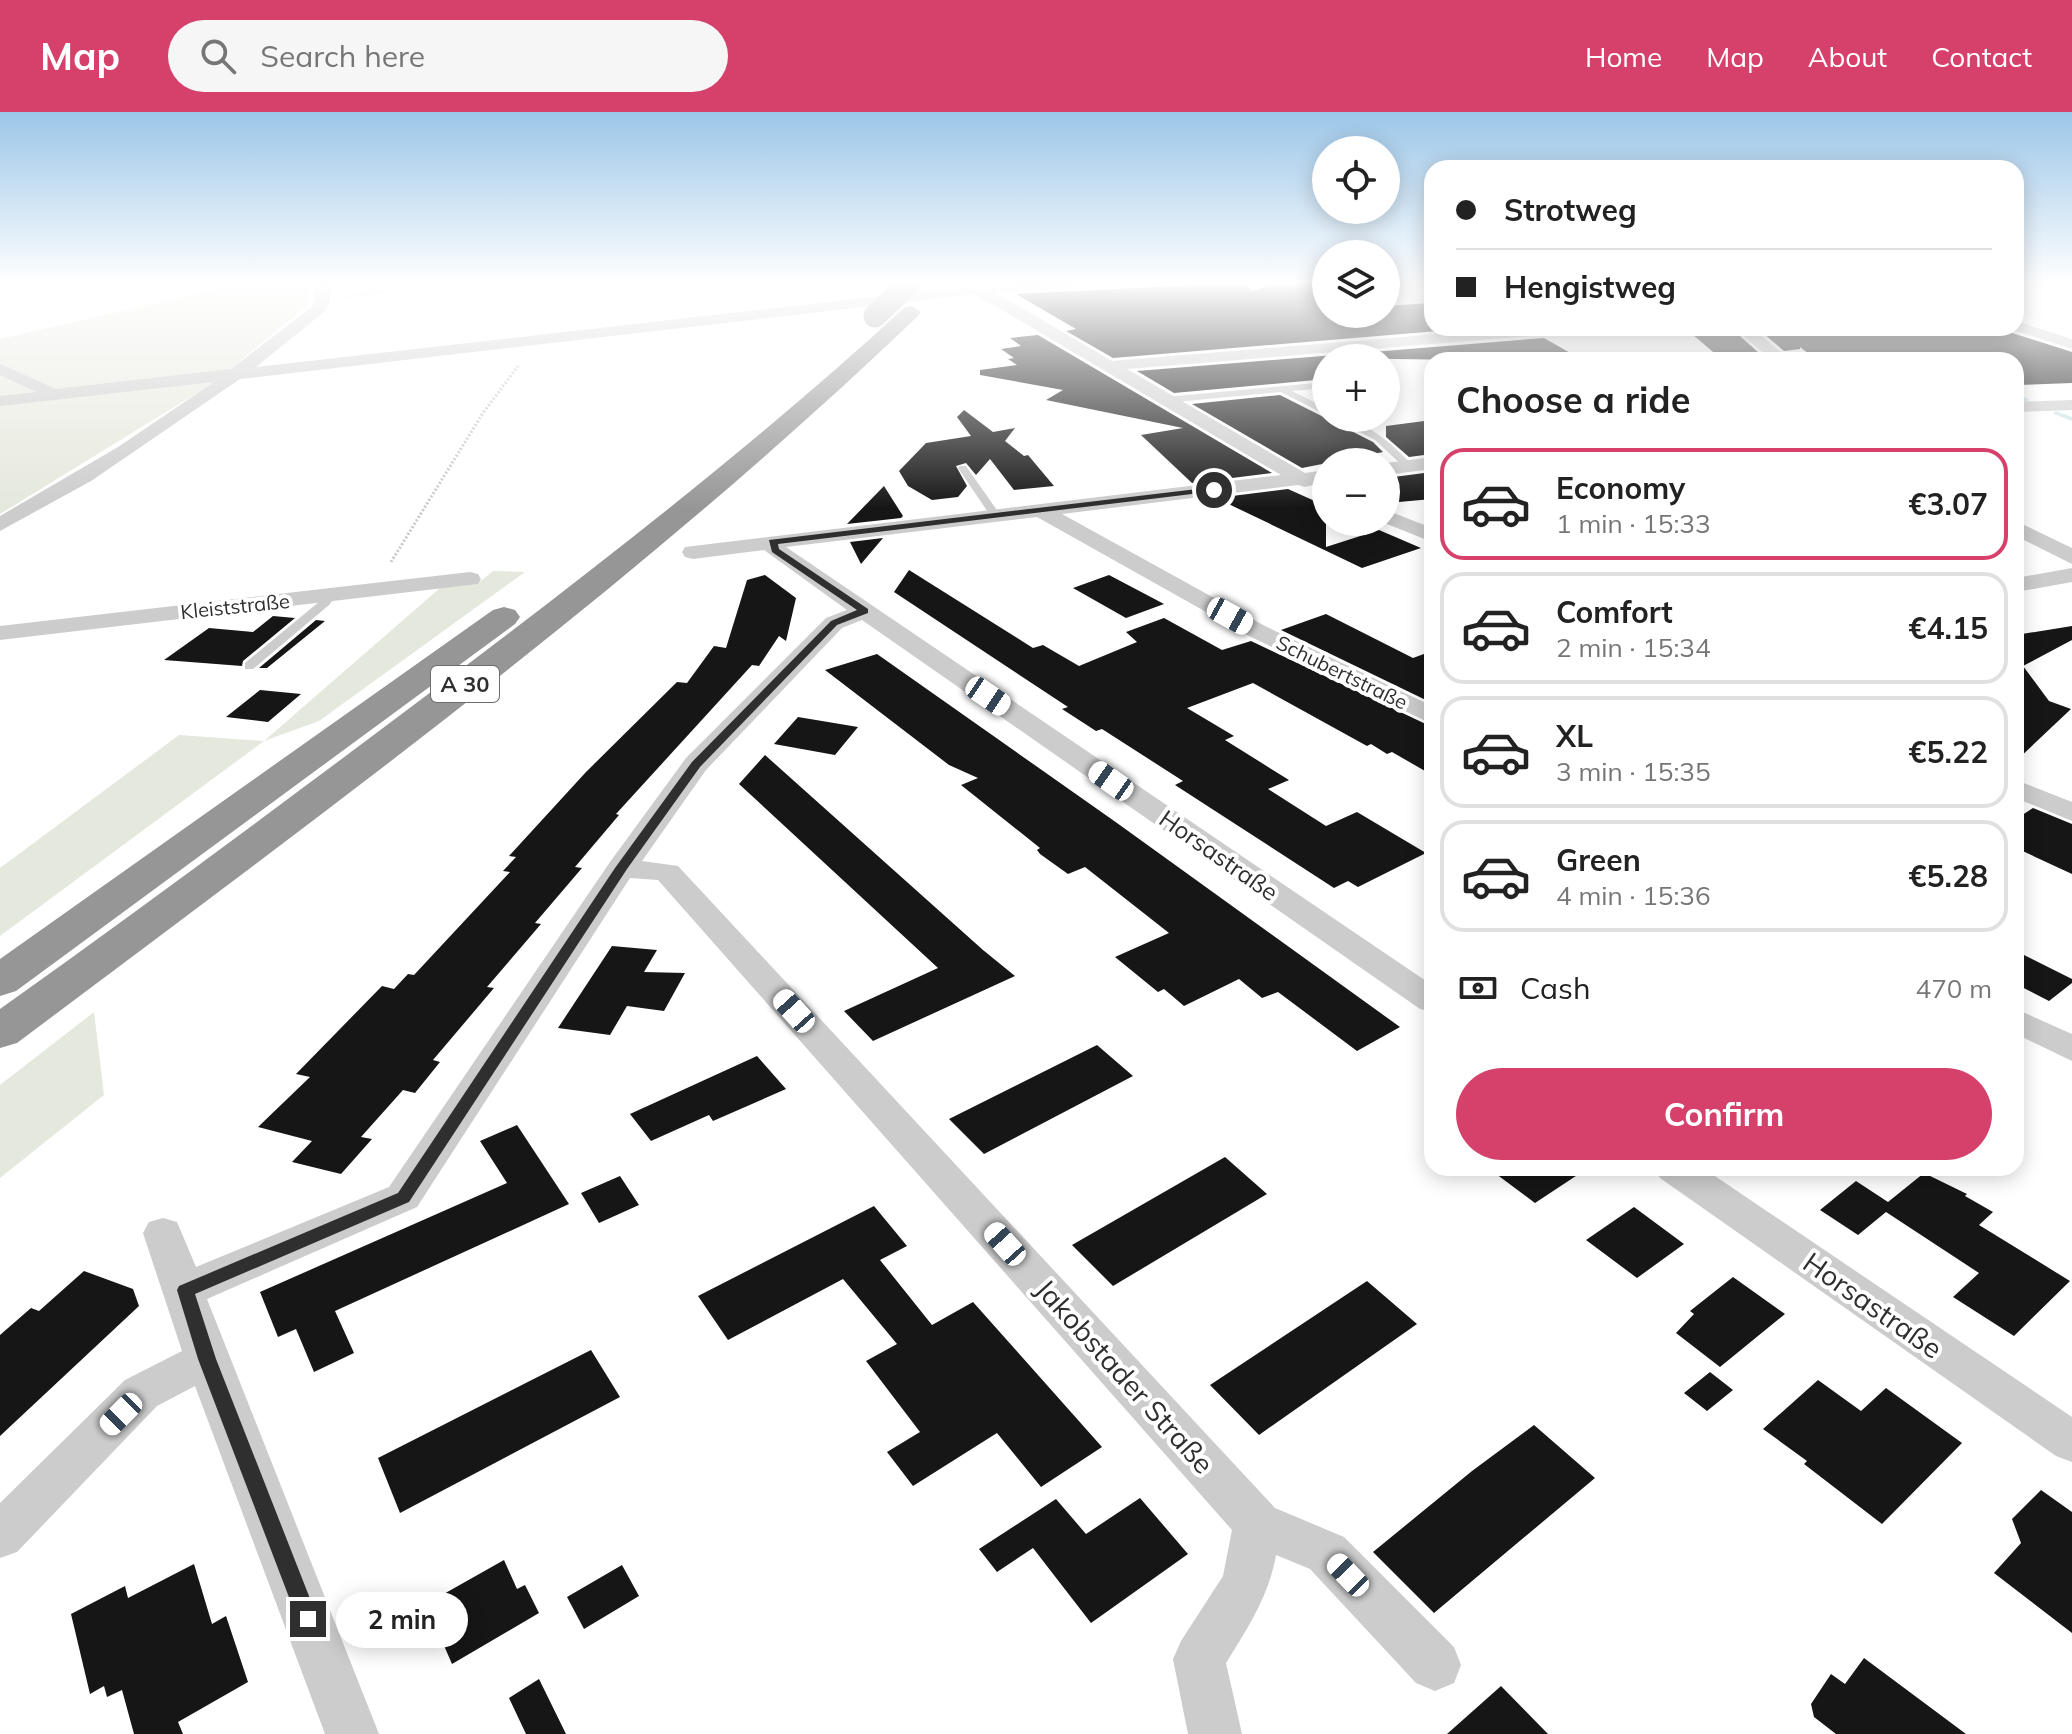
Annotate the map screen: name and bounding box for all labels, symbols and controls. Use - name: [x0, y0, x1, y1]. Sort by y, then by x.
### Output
- search box: [168, 20, 728, 92]
- text: Map: [40, 32, 120, 80]
- icon: search: [196, 34, 240, 78]
- text: Search here: [260, 37, 425, 75]
- text: Home: [1585, 39, 1662, 74]
- text: Map: [1706, 39, 1764, 74]
- text: About: [1808, 39, 1887, 74]
- text: Contact: [1931, 39, 2032, 74]
- map controls: [1312, 136, 1400, 536]
- button: locate: [1312, 136, 1400, 224]
- text: Strotweg: [1504, 191, 1637, 229]
- button: layers: [1312, 240, 1400, 328]
- text: Hengistweg: [1504, 268, 1676, 306]
- button: +: [1312, 344, 1400, 432]
- text: Choose a ride: [1456, 377, 1690, 422]
- button: −: [1312, 448, 1400, 536]
- icon: car: [1460, 468, 1532, 540]
- text: Economy: [1556, 469, 1685, 507]
- route start: [1196, 472, 1232, 508]
- text: €3.07: [1909, 485, 1988, 523]
- text: 1 min · 15:33: [1556, 507, 1711, 540]
- street label: Kleiststraße: [179, 588, 291, 624]
- icon: car: [1460, 592, 1532, 664]
- text: Comfort: [1556, 593, 1673, 631]
- car: [1203, 594, 1257, 638]
- text: €4.15: [1909, 609, 1988, 647]
- street label: Schubertstraße: [1272, 629, 1412, 715]
- text: 2 min · 15:34: [1556, 631, 1711, 664]
- road number: A 30: [431, 666, 499, 702]
- car: [961, 673, 1015, 719]
- icon: car: [1460, 716, 1532, 788]
- text: XL: [1556, 717, 1593, 755]
- text: €5.22: [1909, 733, 1988, 771]
- text: 3 min · 15:35: [1556, 755, 1711, 788]
- car: [1084, 757, 1138, 805]
- street label: Horsastraße: [1154, 803, 1284, 907]
- icon: car: [1460, 840, 1532, 912]
- text: Green: [1556, 841, 1641, 879]
- text: €5.28: [1909, 857, 1988, 895]
- text: 4 min · 15:36: [1556, 879, 1711, 912]
- icon: cash: [1456, 966, 1500, 1010]
- text: Cash: [1520, 969, 1591, 1007]
- text: 470 m: [1916, 972, 1992, 1005]
- car: [769, 985, 819, 1037]
- button: Confirm: [1456, 1068, 1992, 1160]
- car: [980, 1218, 1030, 1270]
- street label: Horsastraße: [1797, 1244, 1949, 1366]
- street label: Jakobstader Straße: [1028, 1271, 1222, 1481]
- car: [96, 1389, 146, 1439]
- car: [1323, 1549, 1373, 1601]
- callout: 2 min: [336, 1591, 468, 1647]
- route end: [290, 1601, 326, 1637]
- text: 2 min: [368, 1603, 436, 1636]

